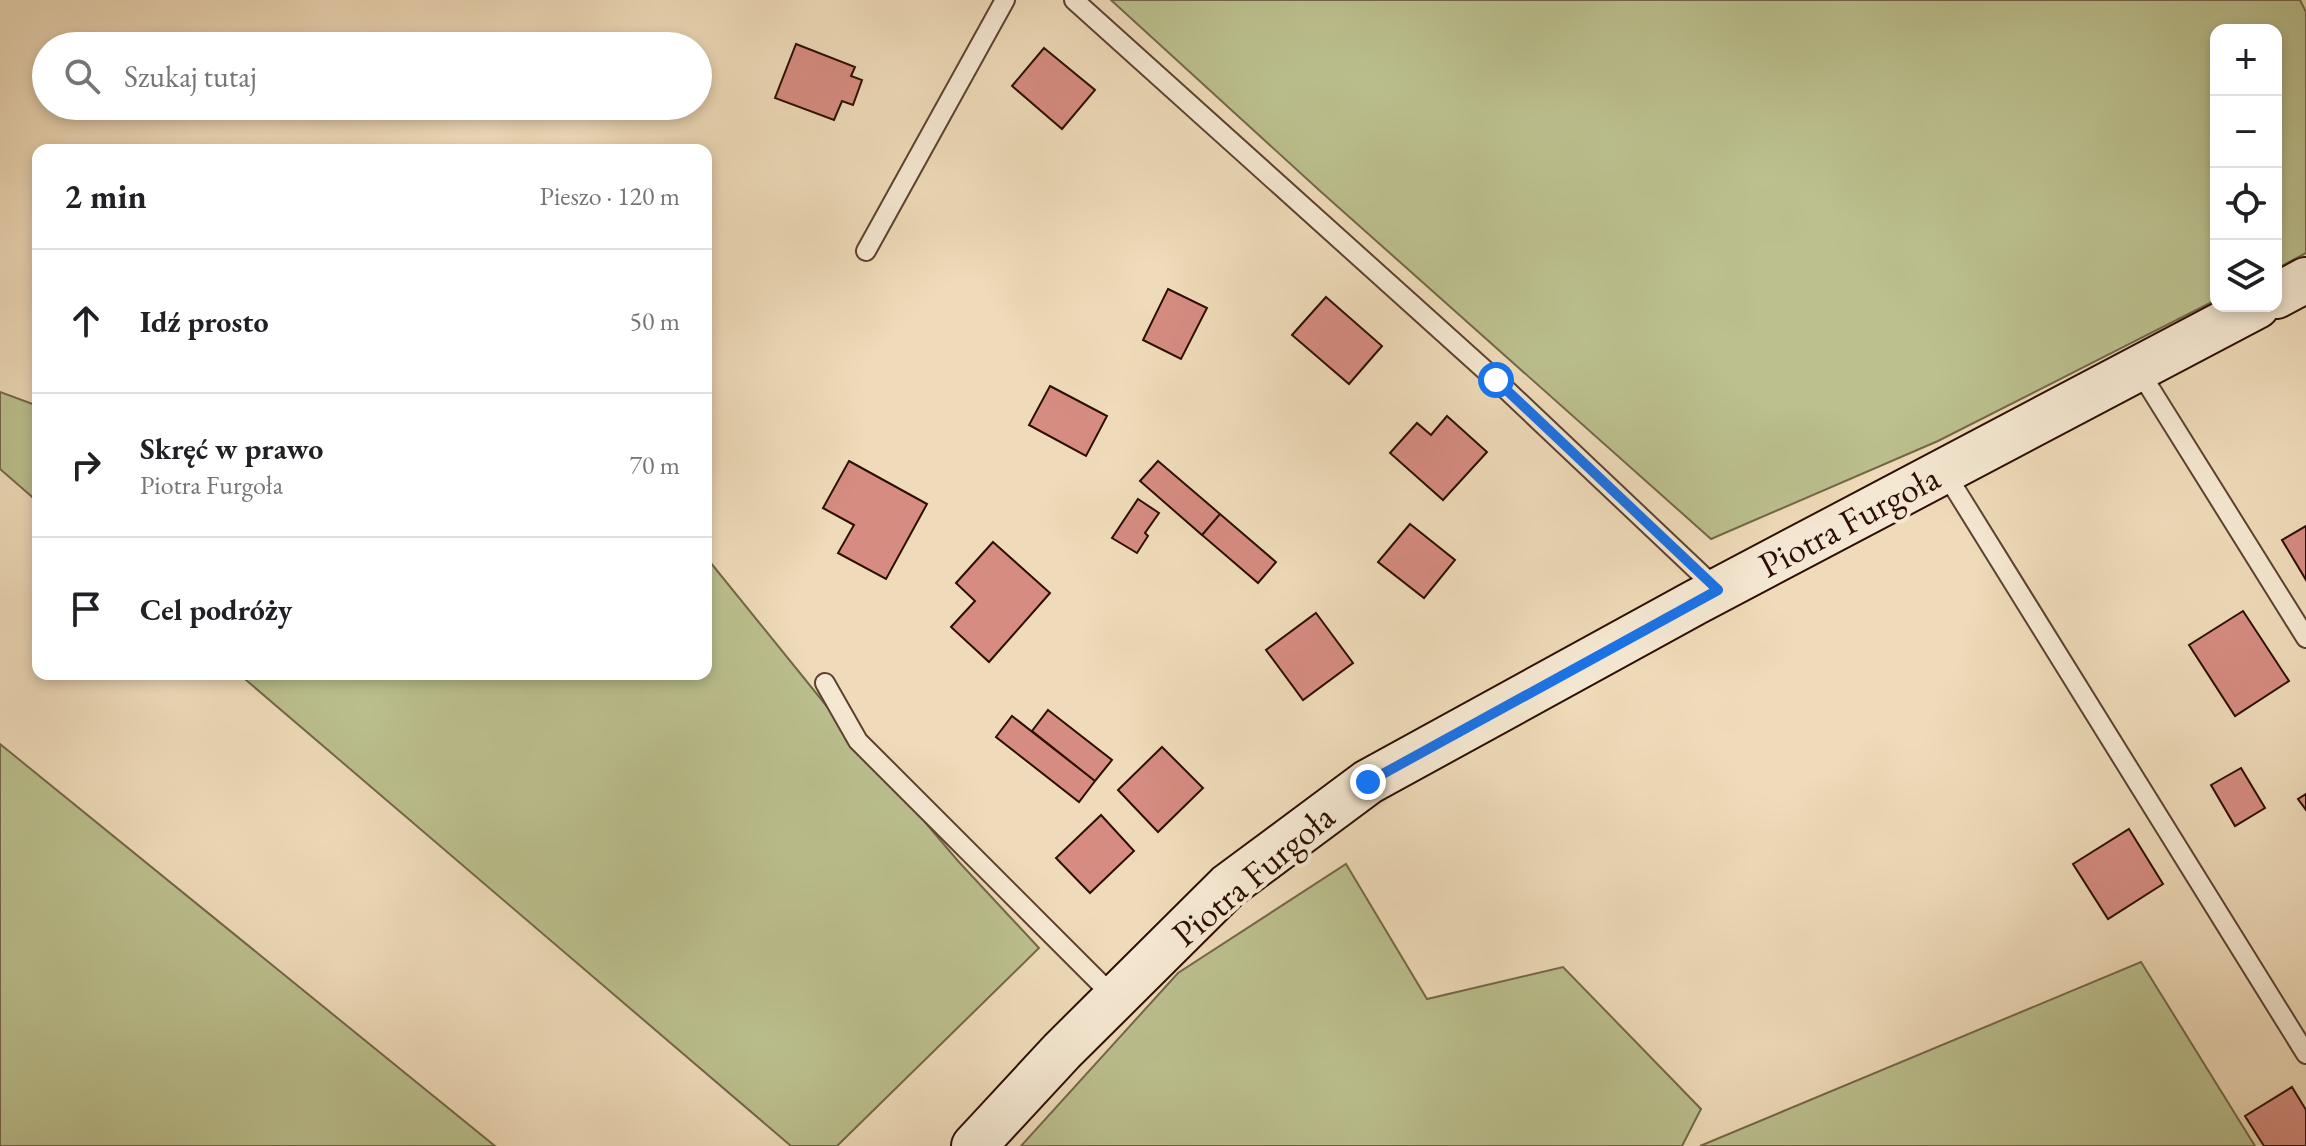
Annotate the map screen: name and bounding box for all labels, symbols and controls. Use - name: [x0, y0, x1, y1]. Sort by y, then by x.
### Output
- map controls: [2210, 24, 2282, 312]
- button: +: [2210, 24, 2282, 96]
- search box: [32, 32, 712, 120]
- icon: search: [60, 54, 104, 98]
- text: Szukaj tutaj: [124, 57, 257, 96]
- button: −: [2210, 96, 2282, 168]
- button: locate: [2210, 168, 2282, 240]
- text: 2 min: [64, 174, 147, 218]
- text: Pieszo · 120 m: [540, 179, 680, 213]
- button: layers: [2210, 240, 2282, 312]
- icon: ahead: [64, 299, 108, 343]
- text: Idź prosto: [140, 302, 269, 341]
- text: 50 m: [630, 304, 680, 338]
- route start: [1478, 362, 1514, 398]
- text: Skręć w prawo: [140, 429, 323, 468]
- icon: right: [64, 443, 108, 487]
- text: 70 m: [630, 448, 680, 482]
- street label: Piotra Furgoła: [1750, 453, 1948, 588]
- text: Piotra Furgoła: [140, 468, 283, 502]
- icon: arrive: [64, 587, 108, 631]
- text: Cel podróży: [140, 590, 292, 629]
- route end: [1350, 764, 1386, 800]
- street label: Piotra Furgoła: [1162, 793, 1345, 957]

